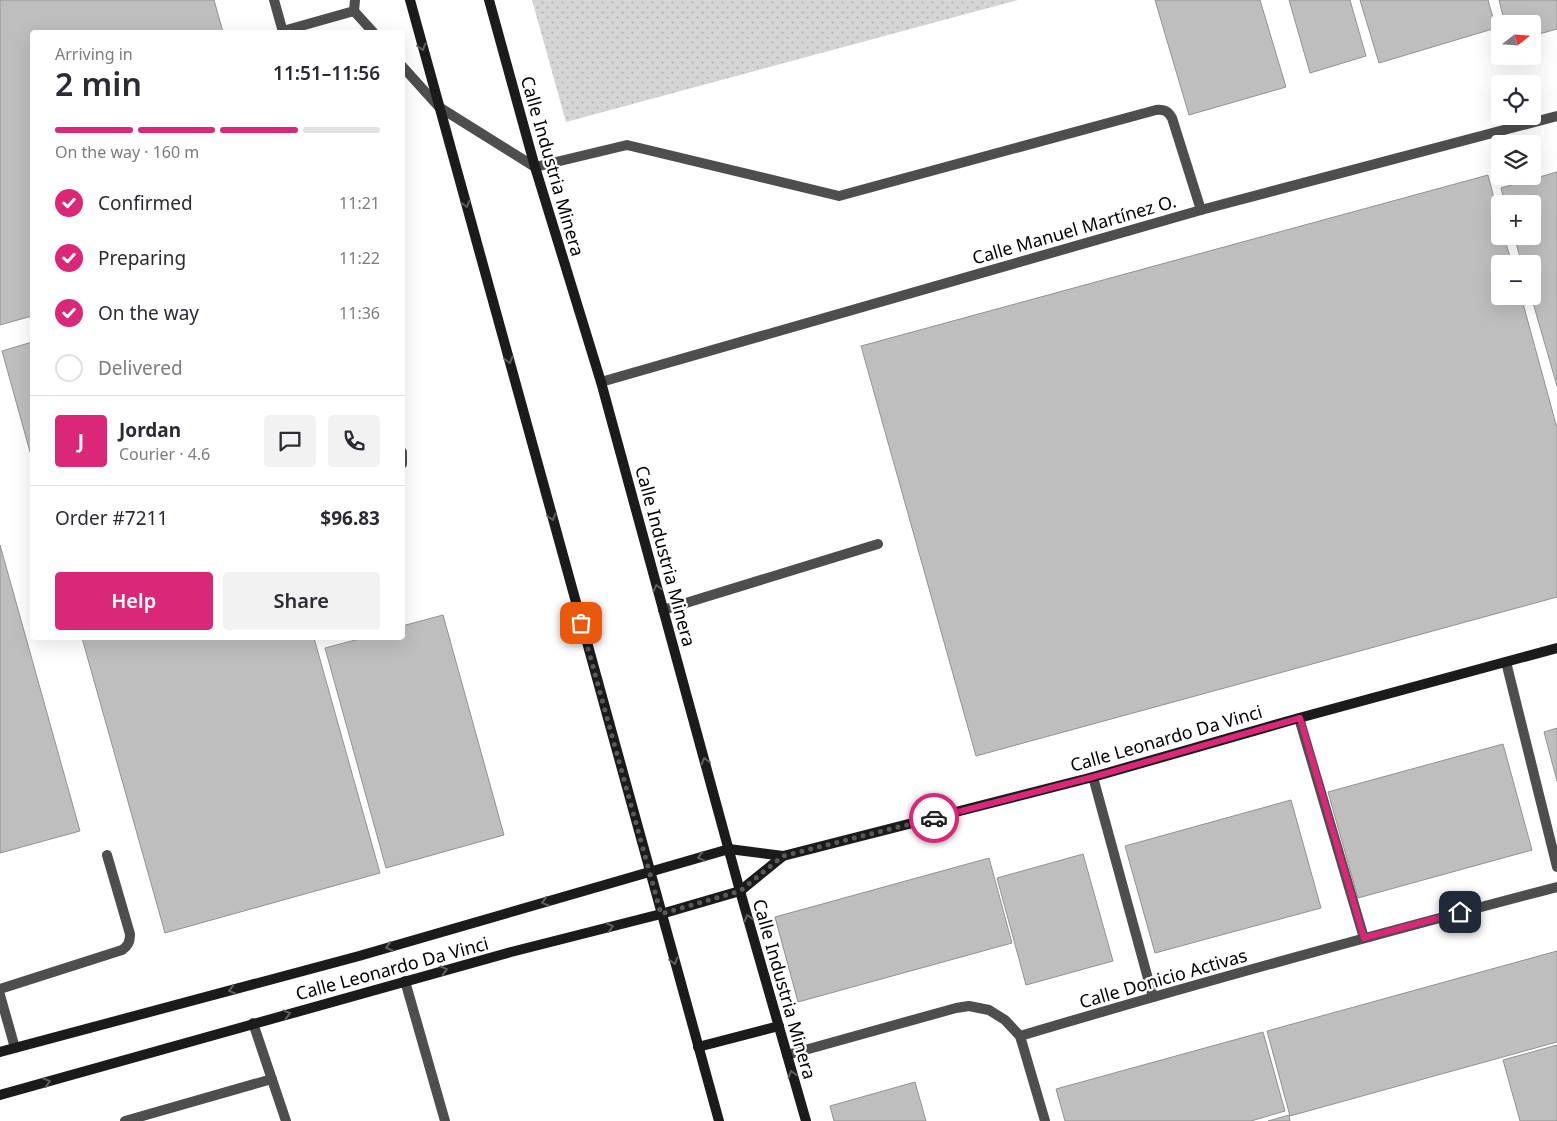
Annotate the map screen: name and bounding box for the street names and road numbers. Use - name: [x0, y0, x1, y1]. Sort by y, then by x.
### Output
- street label: Calle Industria Minera: [516, 73, 590, 259]
- street label: Calle Manuel Martínez O.: [969, 188, 1179, 270]
- street label: Calle Industria Minera: [630, 463, 702, 649]
- street label: Calle Leonardo Da Vinci: [1067, 699, 1265, 777]
- street label: Calle Industria Minera: [748, 896, 822, 1082]
- street label: Calle Leonardo Da Vinci: [293, 931, 491, 1005]
- street label: Calle Donicio Activas: [1076, 943, 1250, 1013]

